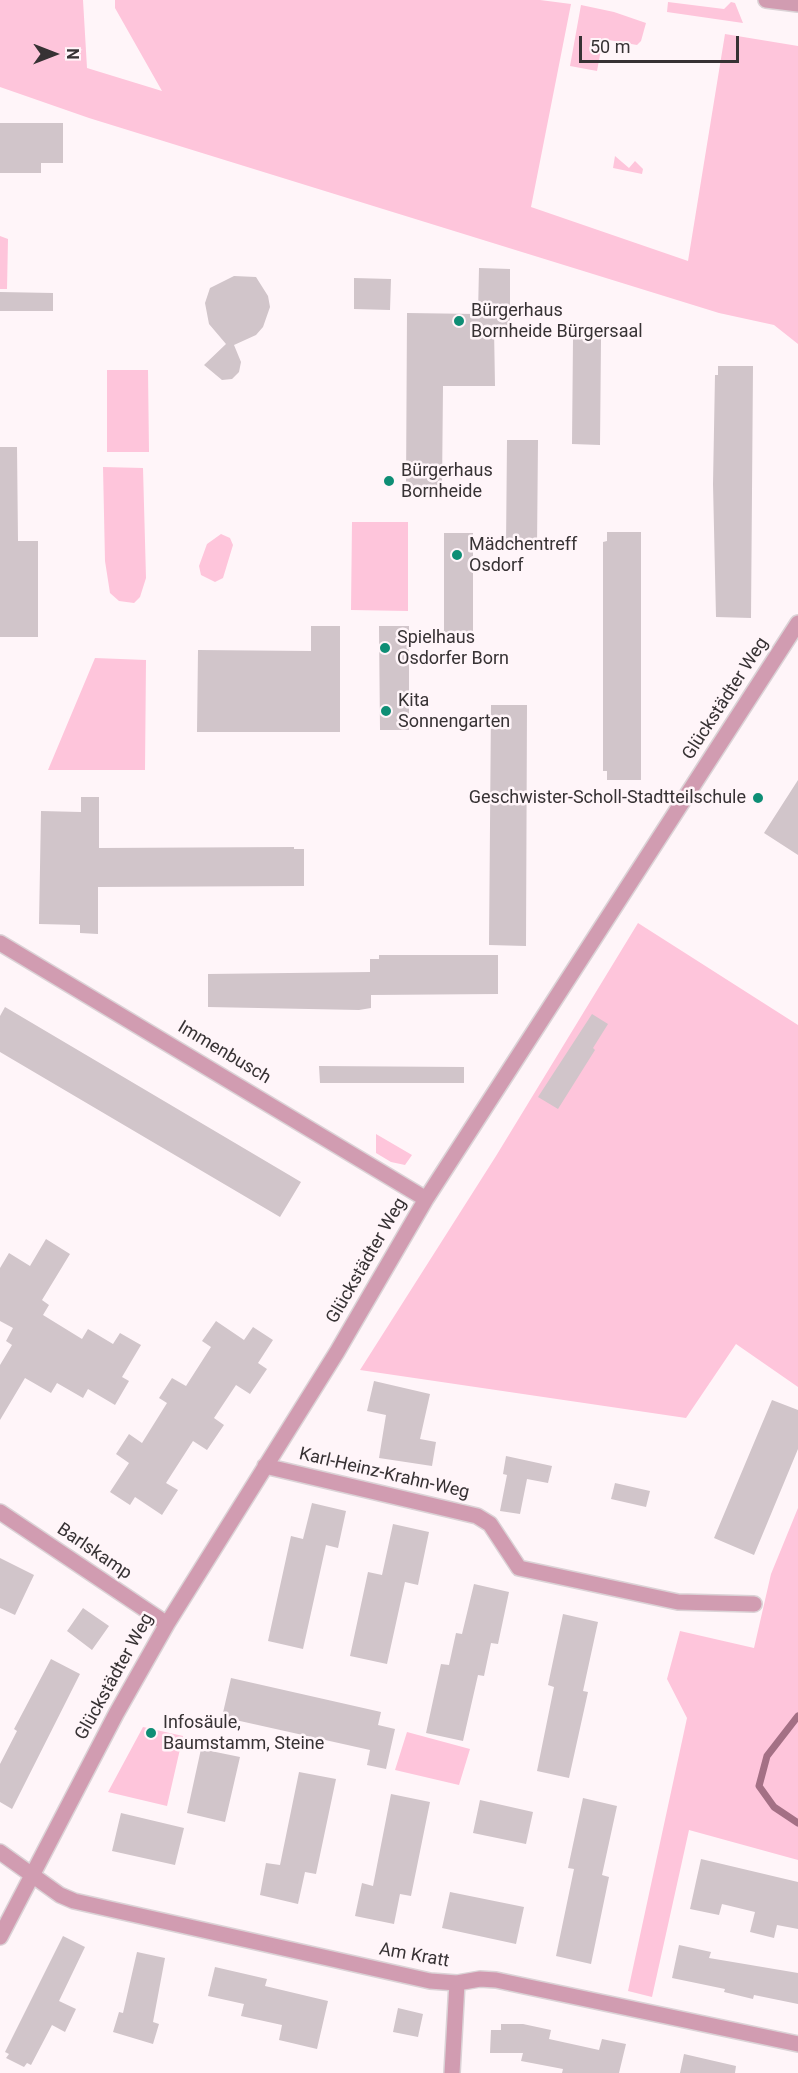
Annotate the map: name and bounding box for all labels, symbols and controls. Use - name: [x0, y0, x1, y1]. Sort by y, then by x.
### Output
- north arrow: [24, 24, 84, 84]
- scale bar: [582, 24, 742, 62]
- text: 50 m: [590, 36, 630, 57]
- text: N: [63, 48, 82, 60]
- place label: Bürgerhaus Bornheide Bürgersaal: [471, 300, 643, 342]
- marker: Bürgerhaus Bornheide Bürgersaal: [452, 314, 466, 328]
- place label: Bürgerhaus Bornheide: [401, 460, 493, 502]
- marker: Bürgerhaus Bornheide: [382, 474, 396, 488]
- place label: Mädchentreff Osdorf: [469, 534, 577, 576]
- marker: Mädchentreff Osdorf: [450, 548, 464, 562]
- place label: Spielhaus Osdorfer Born: [397, 627, 509, 670]
- street label: Glückstädter Weg: [678, 634, 774, 764]
- marker: Spielhaus Osdorfer Born: [378, 641, 392, 655]
- place label: Kita Sonnengarten: [398, 690, 510, 732]
- marker: Kita Sonnengarten: [379, 704, 393, 718]
- place label: Geschwister-Scholl-Stadtteilschule: [469, 787, 746, 809]
- marker: Geschwister-Scholl-Stadtteilschule: [751, 791, 765, 805]
- street label: Immenbusch: [174, 1017, 274, 1089]
- street label: Glückstädter Weg: [322, 1194, 412, 1328]
- street label: Karl-Heinz-Krahn-Weg: [297, 1444, 471, 1504]
- street label: Barlskamp: [52, 1519, 136, 1585]
- street label: Glückstädter Weg: [71, 1610, 159, 1744]
- place label: Infosäule, Baumstamm, Steine: [163, 1712, 324, 1754]
- marker: Infosäule, Baumstamm, Steine: [144, 1726, 158, 1740]
- street label: Am Kratt: [377, 1939, 451, 1973]

